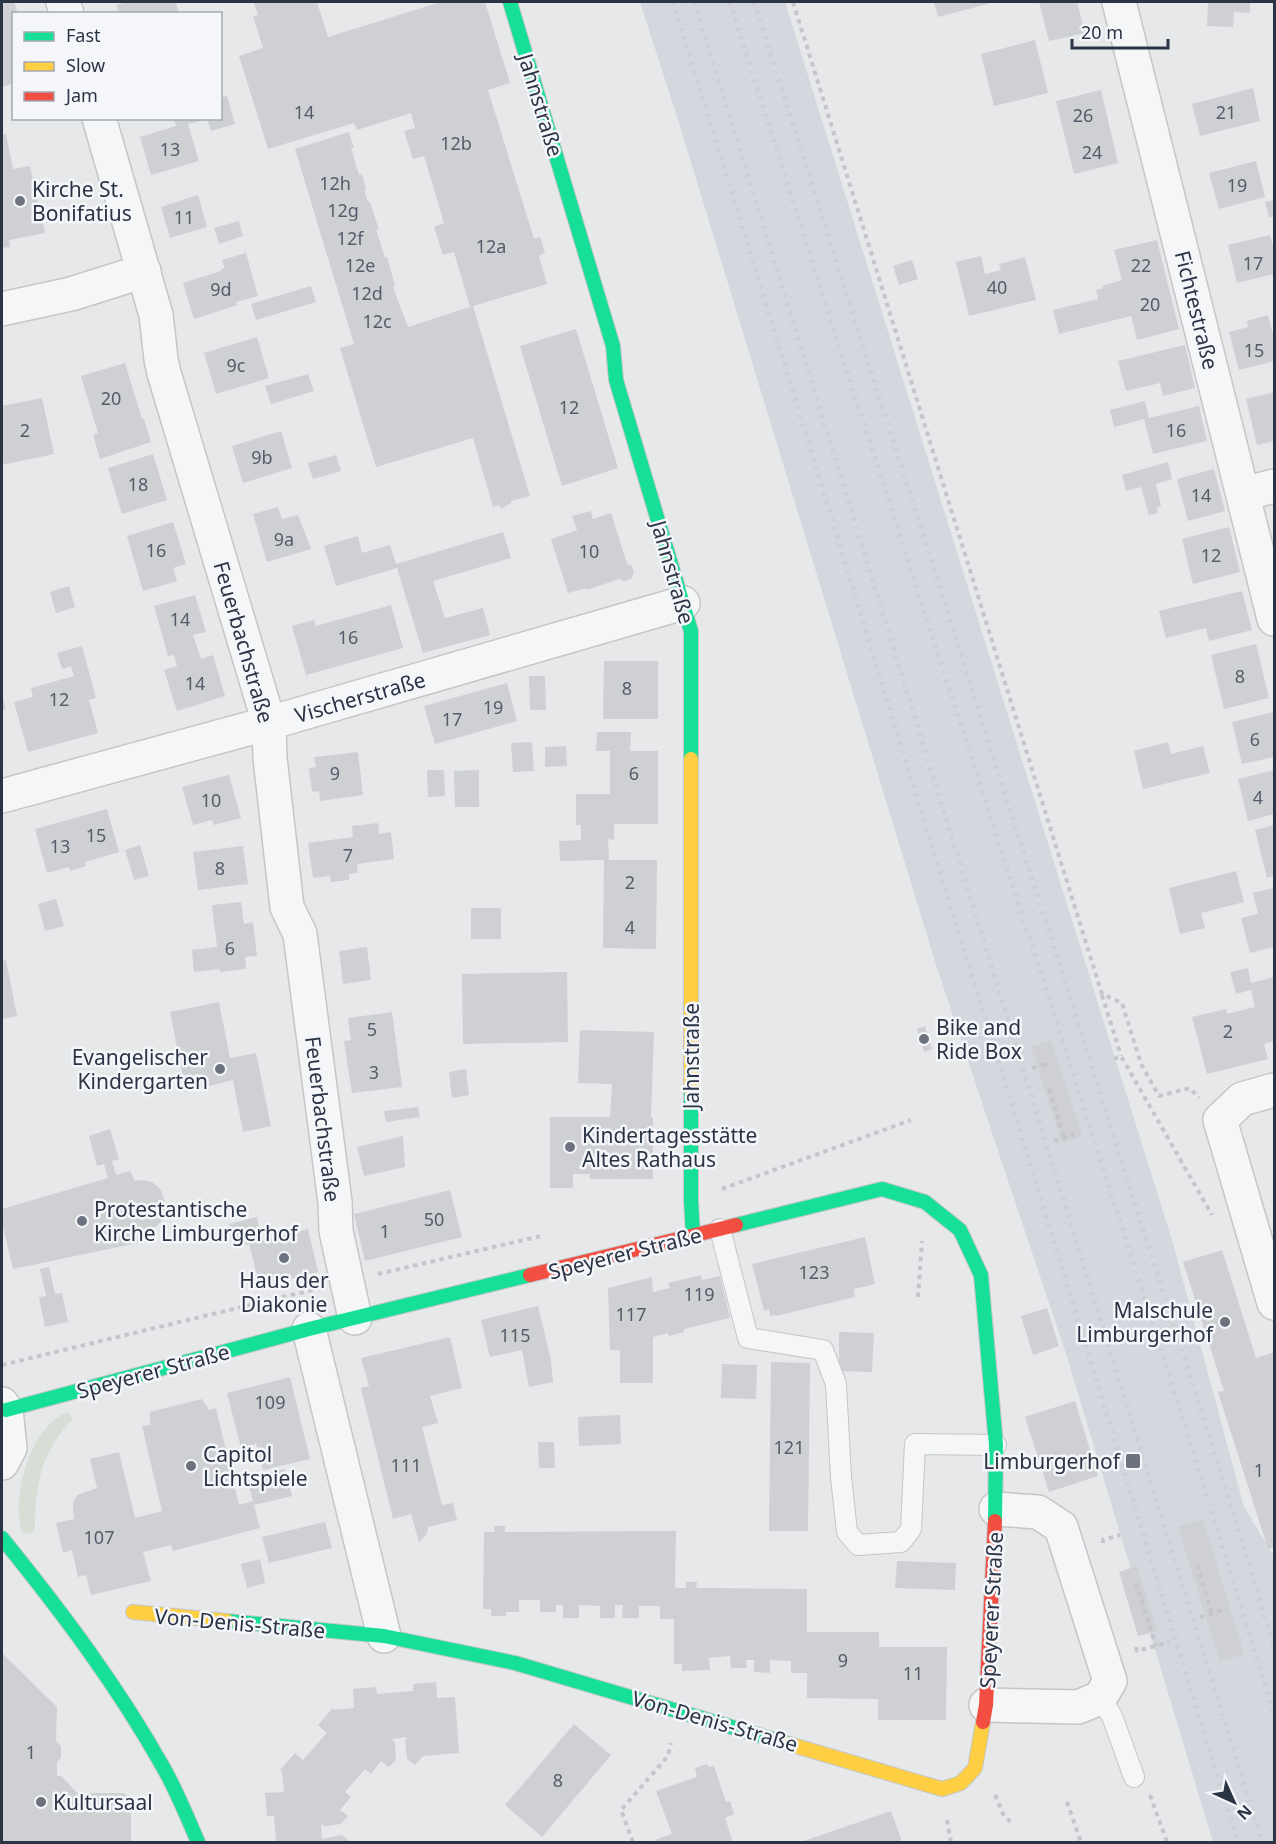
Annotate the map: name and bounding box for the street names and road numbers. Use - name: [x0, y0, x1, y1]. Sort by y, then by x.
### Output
- street label: Jahnstraße: [511, 48, 570, 160]
- street label: Fichtestraße: [1169, 248, 1225, 372]
- street label: Jahnstraße: [644, 515, 701, 627]
- street label: Feuerbachstraße: [208, 558, 280, 726]
- street label: Vischerstraße: [292, 665, 428, 729]
- street label: Jahnstraße: [677, 1003, 705, 1111]
- street label: Feuerbachstraße: [299, 1035, 347, 1203]
- street label: Speyerer Straße: [545, 1220, 705, 1286]
- street label: Speyerer Straße: [74, 1337, 232, 1405]
- street label: Speyerer Straße: [973, 1531, 1009, 1689]
- street label: Von-Denis-Straße: [153, 1602, 327, 1644]
- street label: Von-Denis-Straße: [629, 1684, 801, 1758]

